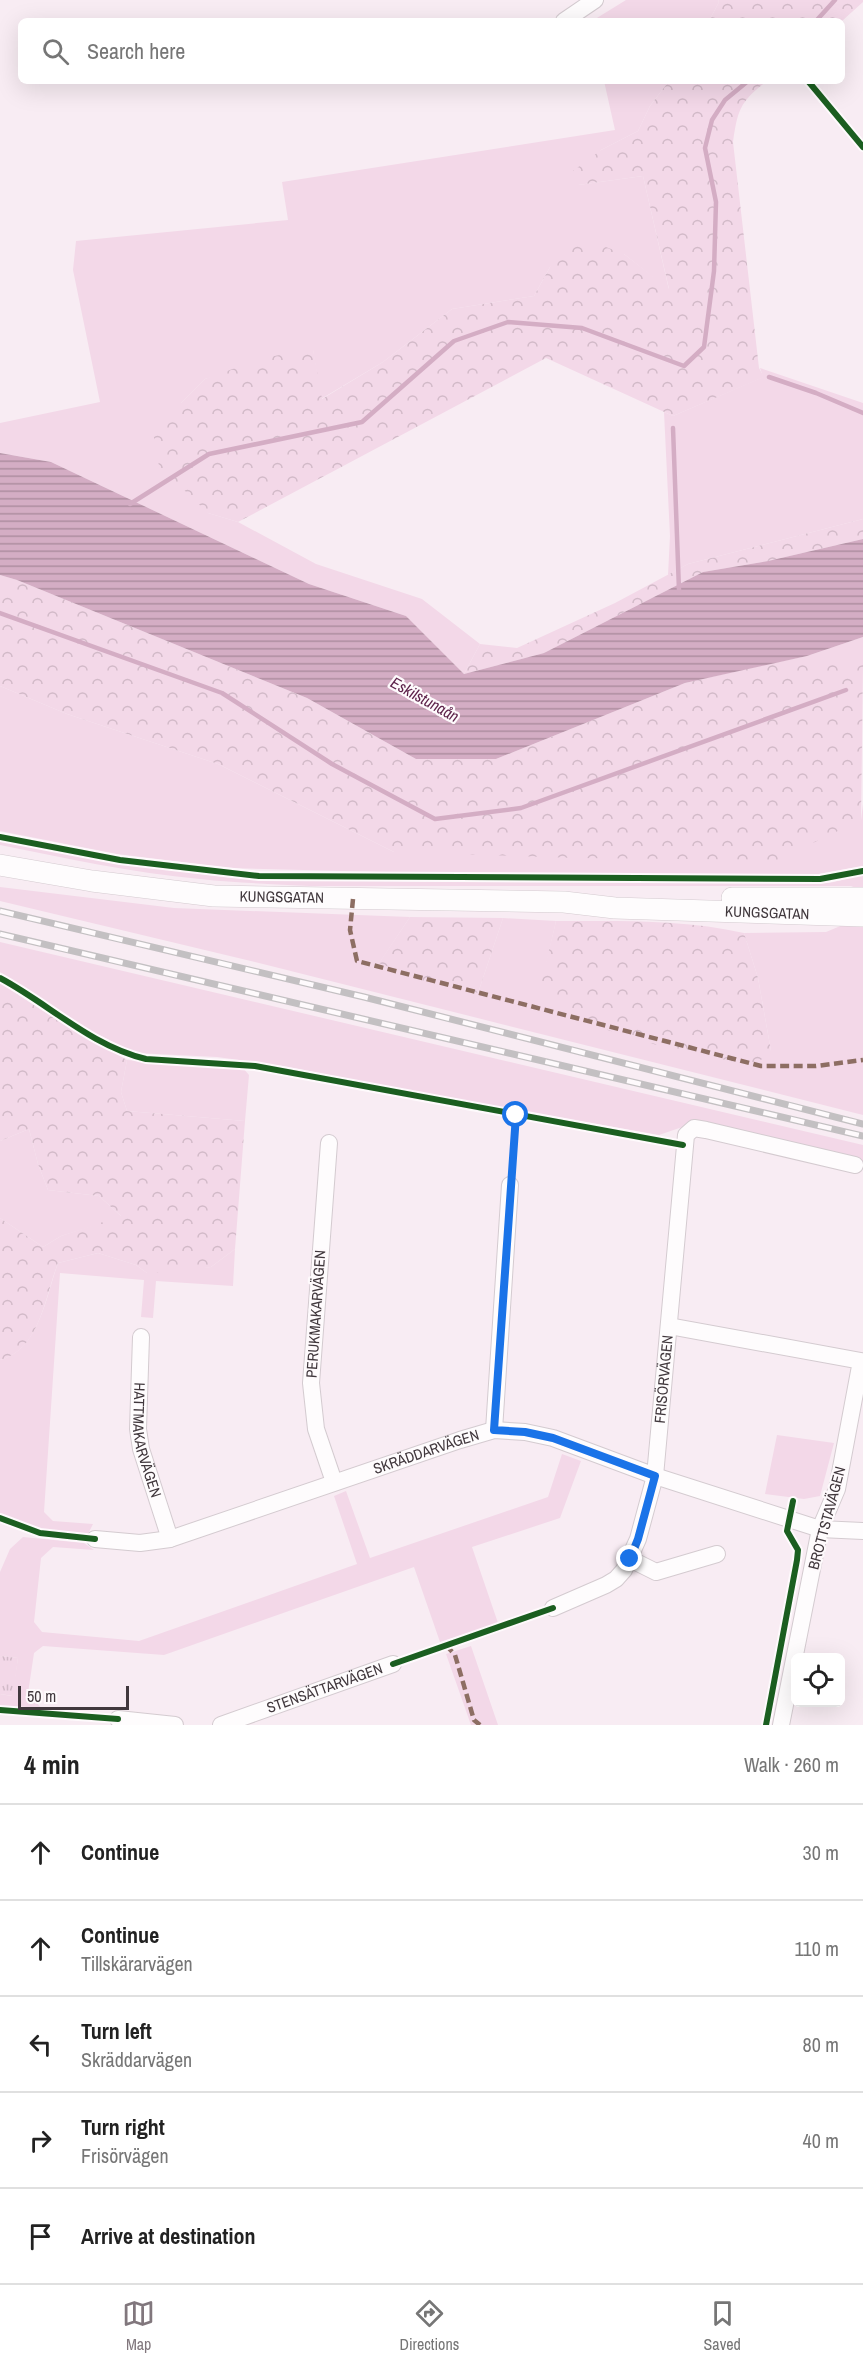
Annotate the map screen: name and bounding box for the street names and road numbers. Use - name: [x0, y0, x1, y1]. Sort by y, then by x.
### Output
- street label: KUNGSGATAN: [239, 885, 324, 908]
- street label: KUNGSGATAN: [725, 901, 810, 924]
- street label: PERUKMAKARVÄGEN: [301, 1249, 330, 1379]
- street label: FRISÖRVÄGEN: [649, 1334, 678, 1424]
- street label: HATTMAKARVÄGEN: [128, 1382, 167, 1500]
- street label: SKRÄDDARVÄGEN: [370, 1424, 481, 1479]
- street label: BROTTSTAVÄGEN: [803, 1464, 850, 1572]
- street label: STENSÄTTARVÄGEN: [264, 1658, 385, 1718]

